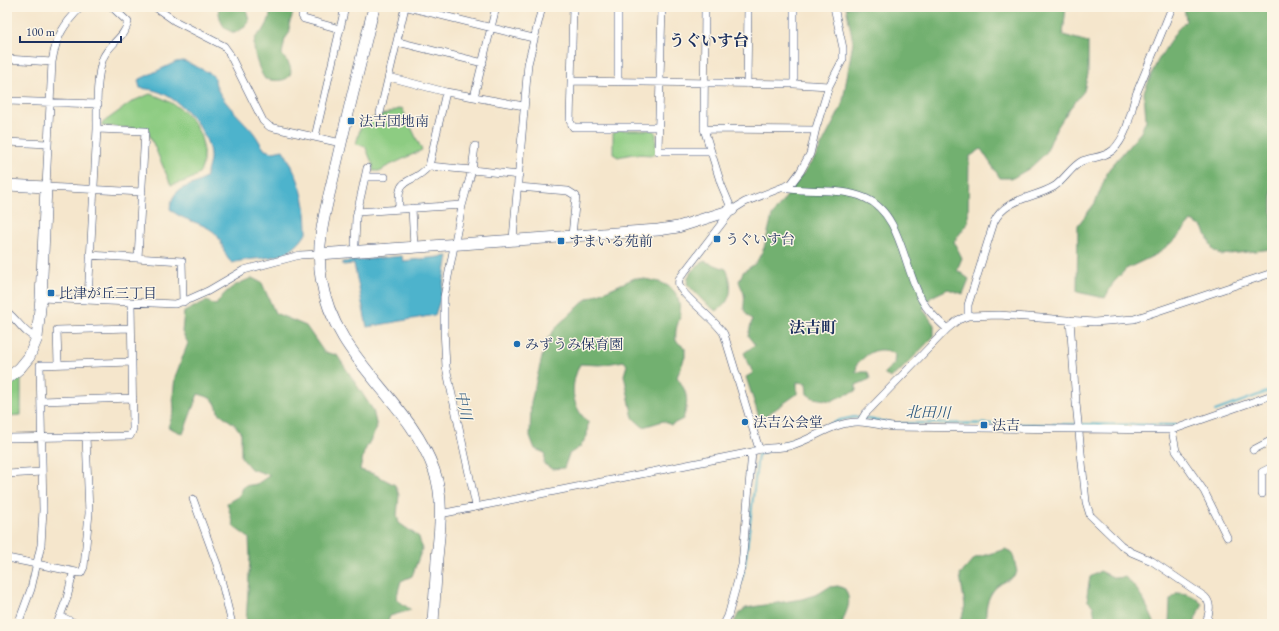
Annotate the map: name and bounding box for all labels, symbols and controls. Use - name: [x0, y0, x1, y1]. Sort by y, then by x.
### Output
- scale bar: [20, 18, 121, 44]
- text: 100 m: [26, 24, 56, 40]
- district label: うぐいす台: [669, 30, 749, 51]
- place label: 法吉団地南: [359, 112, 429, 130]
- marker: 法吉団地南: [346, 116, 356, 126]
- place label: うぐいす台: [725, 230, 795, 248]
- place label: すまいる苑前: [569, 232, 653, 250]
- marker: うぐいす台: [712, 234, 722, 244]
- marker: すまいる苑前: [556, 236, 566, 246]
- place label: 比津が丘三丁目: [59, 284, 157, 302]
- marker: 比津が丘三丁目: [46, 288, 56, 298]
- district label: 法吉町: [789, 317, 837, 338]
- place label: みずうみ保育園: [525, 335, 623, 353]
- marker: みずうみ保育園: [512, 339, 522, 349]
- water label: 中川: [452, 388, 477, 424]
- water label: 北田川: [905, 402, 953, 422]
- place label: 法吉公会堂: [753, 413, 823, 431]
- place label: 法吉: [992, 416, 1020, 434]
- marker: 法吉公会堂: [740, 417, 750, 427]
- marker: 法吉: [979, 420, 989, 430]

